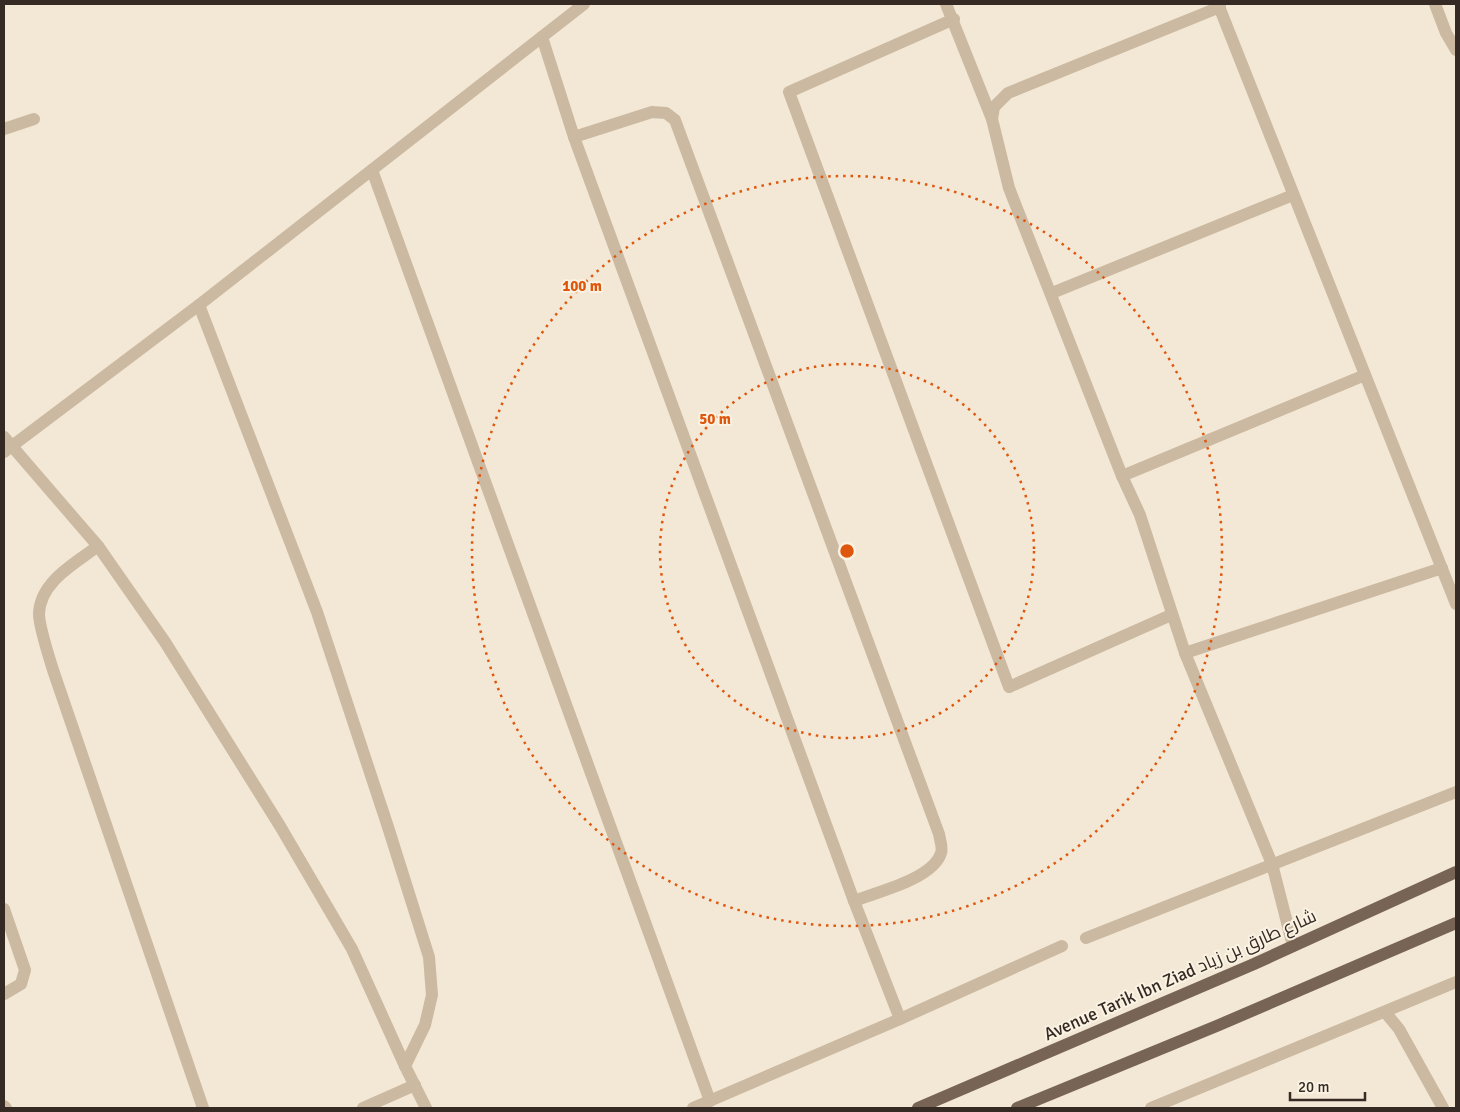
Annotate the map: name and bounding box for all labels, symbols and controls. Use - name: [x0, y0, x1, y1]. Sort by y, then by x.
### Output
- text: 100 m: [562, 277, 602, 295]
- text: 50 m: [699, 410, 731, 428]
- centre of rings: [838, 542, 856, 560]
- street label: Avenue Tarik Ibn Ziad شارع طارق بن زياد: [1040, 905, 1320, 1046]
- scale bar: [1290, 1070, 1365, 1102]
- text: 20 m: [1298, 1078, 1329, 1096]

